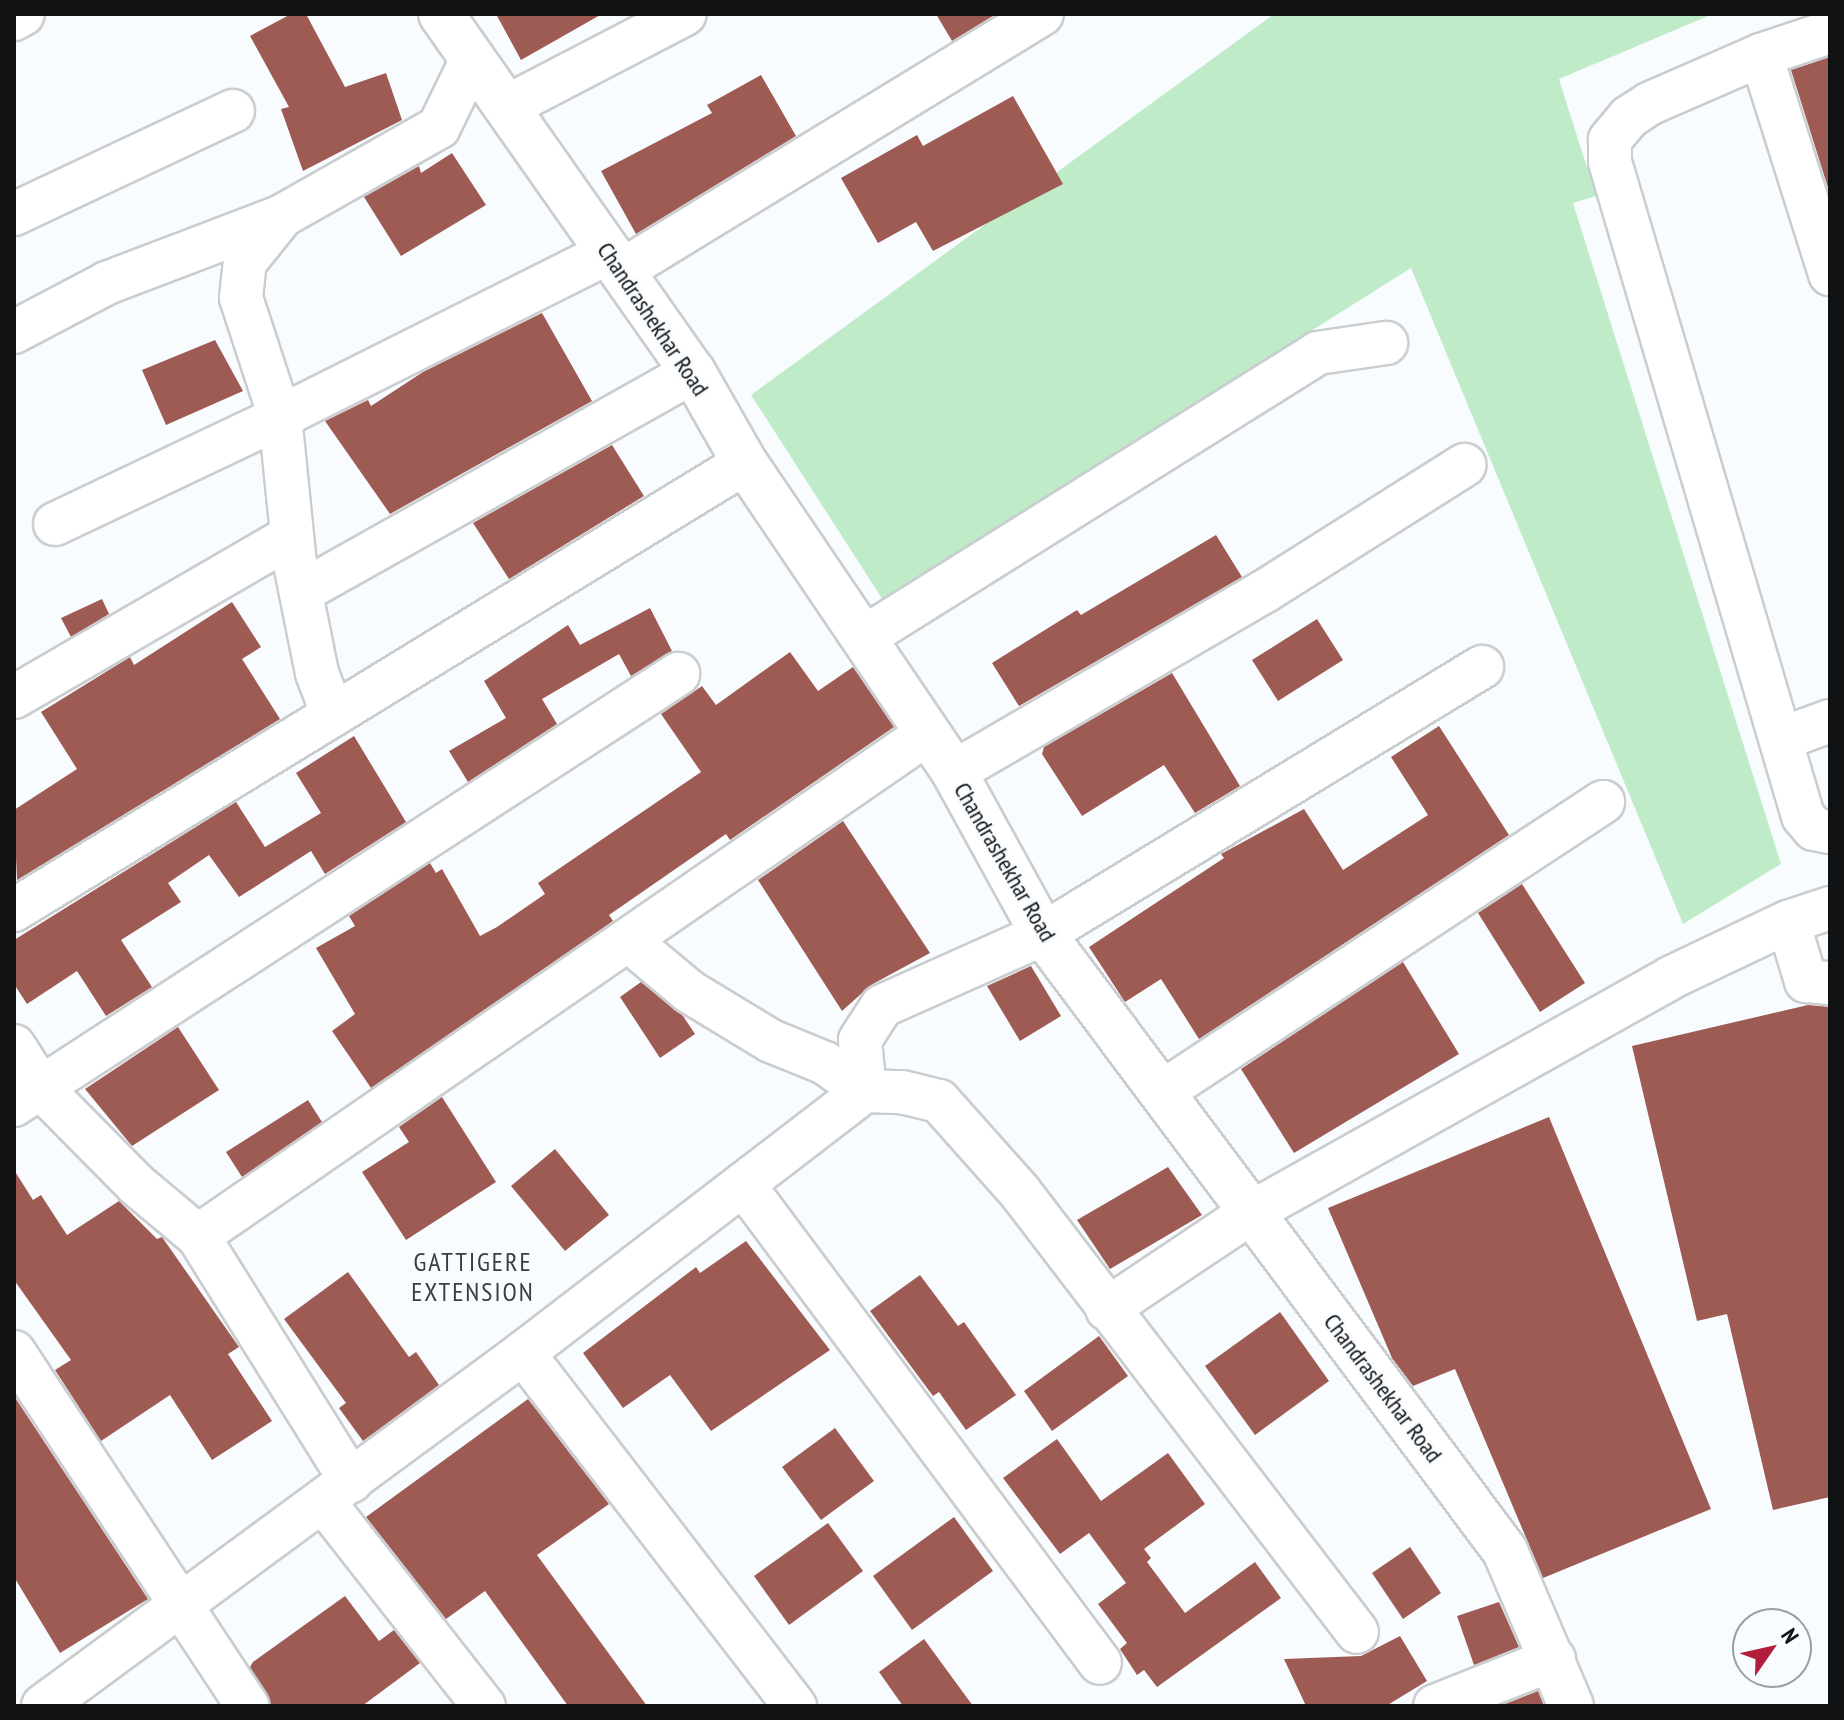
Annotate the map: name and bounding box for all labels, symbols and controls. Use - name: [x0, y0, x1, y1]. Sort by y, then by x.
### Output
- street label: Chandrashekhar Road: [591, 237, 715, 401]
- street label: Chandrashekhar Road: [948, 777, 1062, 947]
- district label: GATTIGERE EXTENSION: [411, 1246, 535, 1308]
- street label: Chandrashekhar Road: [1318, 1308, 1448, 1468]
- north arrow: [1732, 1608, 1812, 1688]
- text: N: [1775, 1623, 1805, 1648]

